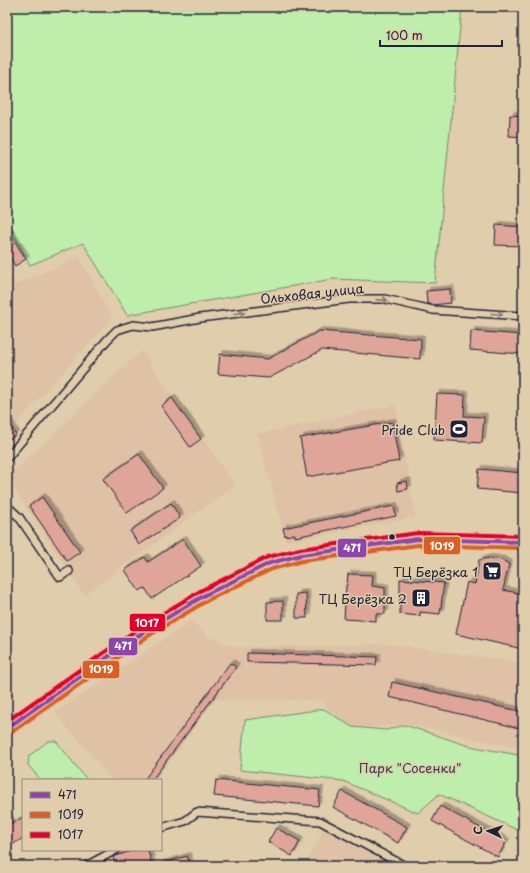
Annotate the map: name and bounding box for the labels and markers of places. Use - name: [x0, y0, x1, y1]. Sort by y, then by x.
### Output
- sports icon: Pride Club: [448, 418, 470, 440]
- place label: Pride Club: [381, 420, 445, 439]
- unlabelled marker: [387, 532, 397, 542]
- supermarket icon: ТЦ Берёзка 1: [481, 560, 503, 582]
- place label: ТЦ Берёзка 1: [393, 562, 478, 581]
- building icon: ТЦ Берёзка 2: [410, 587, 432, 609]
- place label: ТЦ Берёзка 2: [319, 589, 407, 608]

